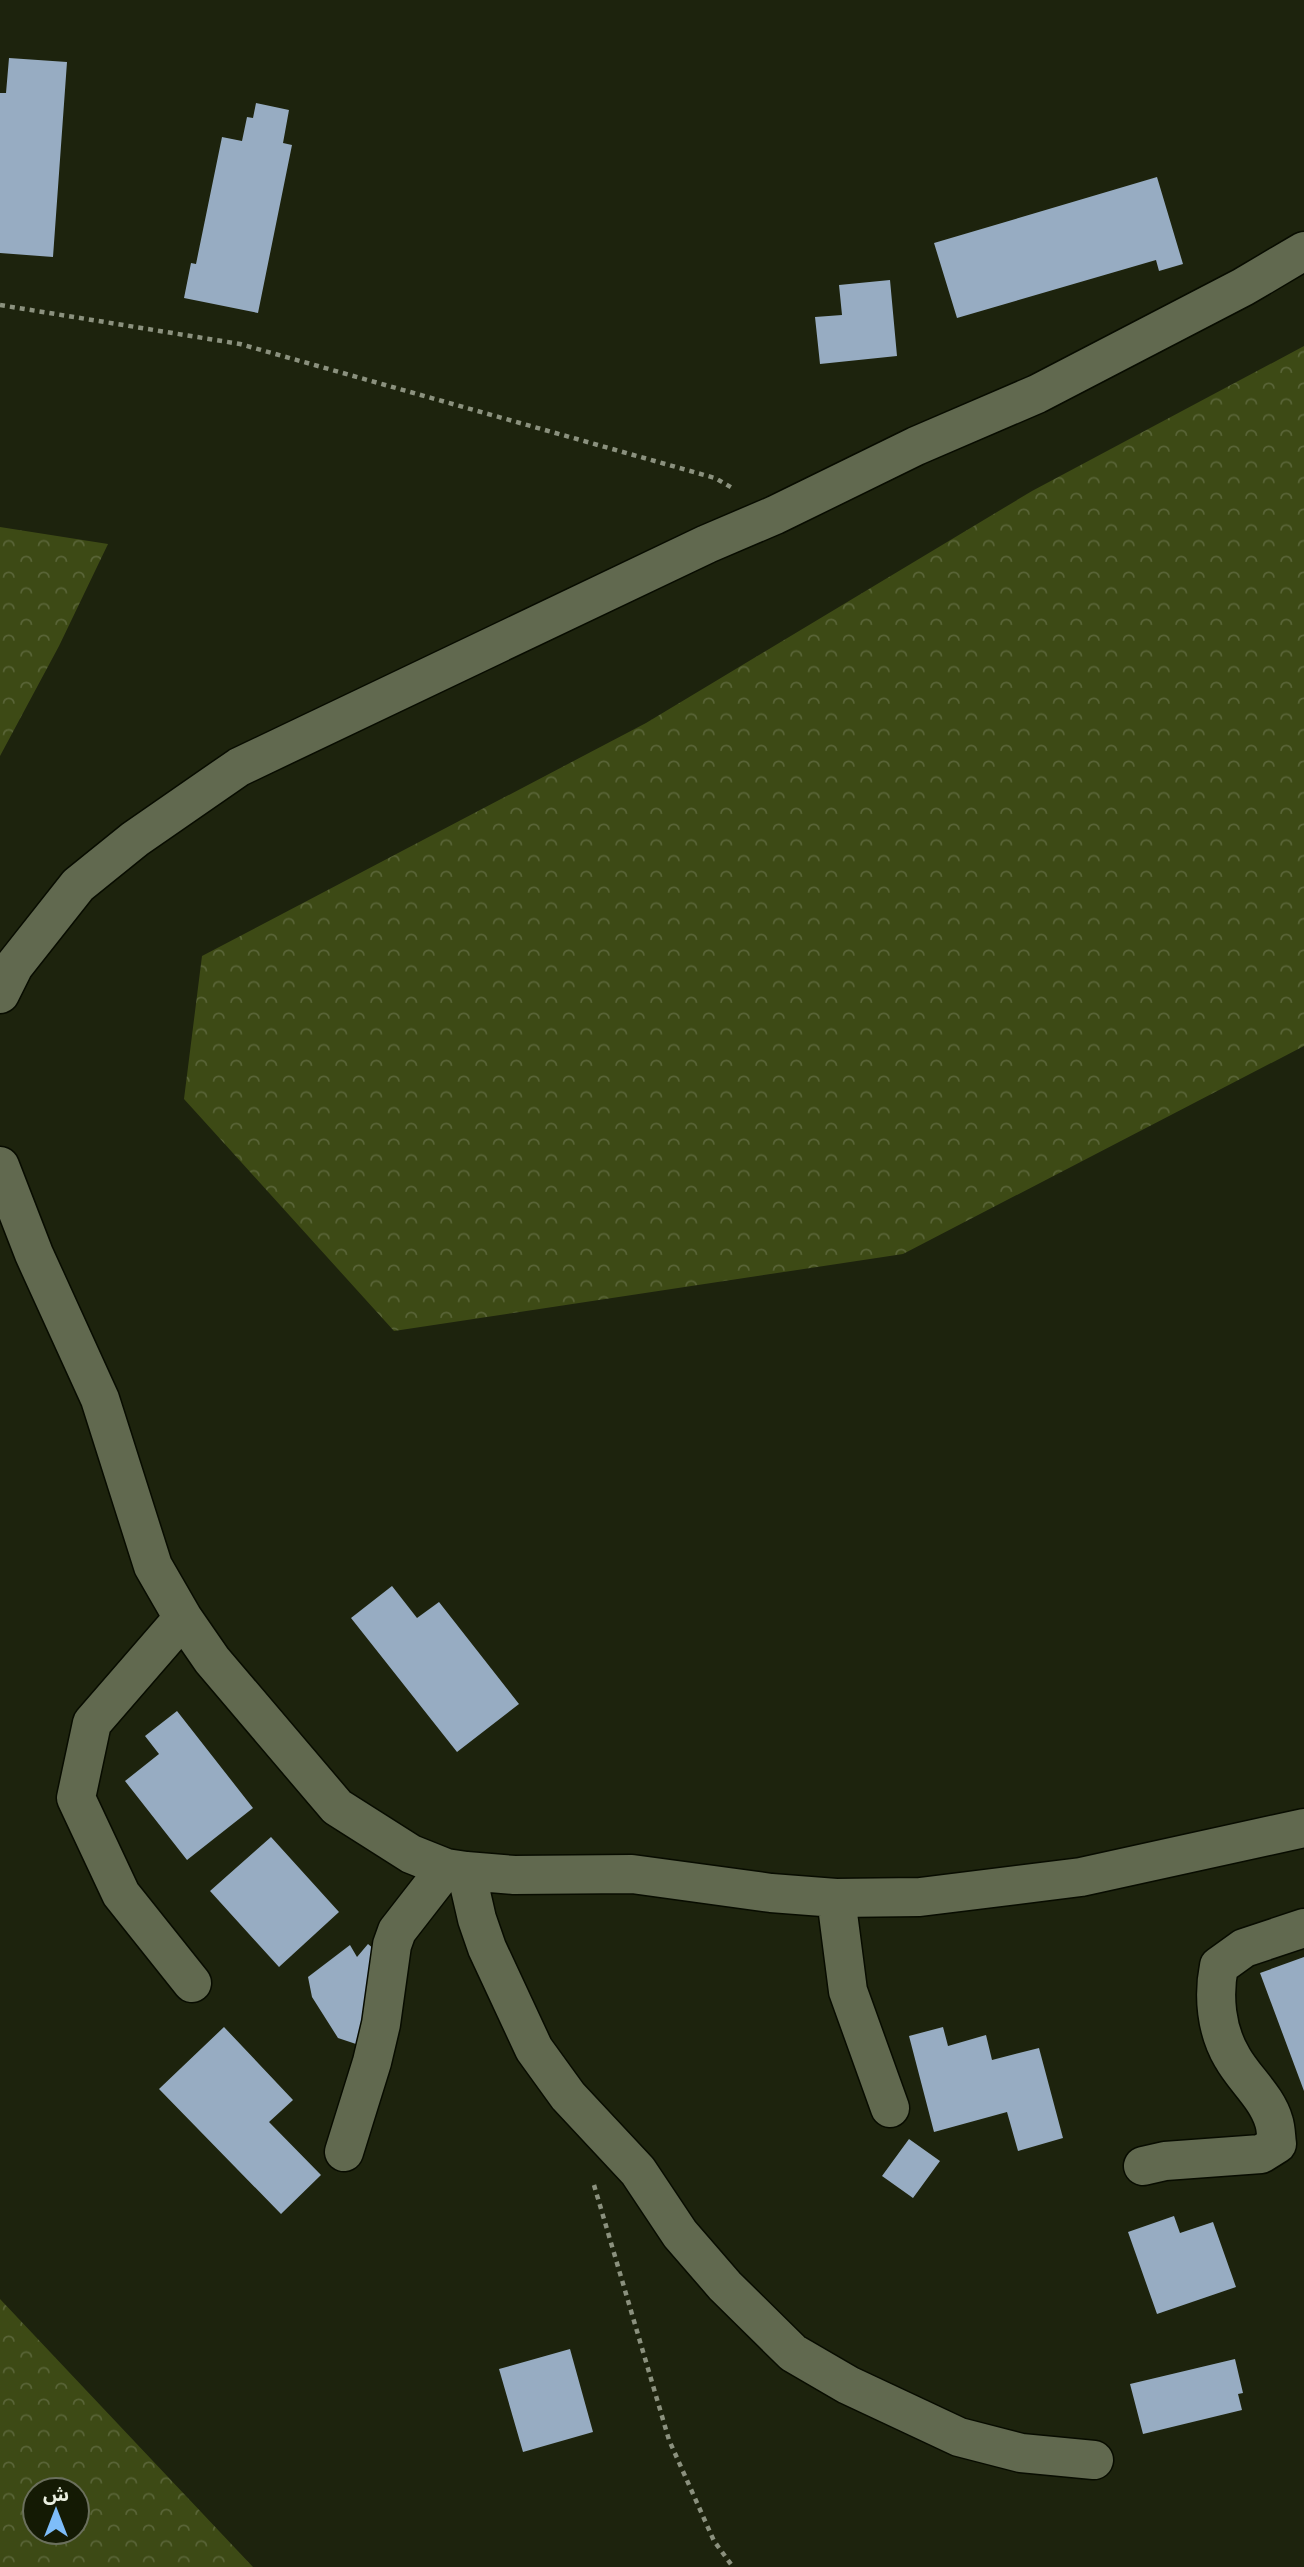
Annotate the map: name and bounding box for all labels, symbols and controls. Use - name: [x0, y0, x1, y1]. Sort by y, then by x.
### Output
- north arrow: [21, 2476, 91, 2546]
- text: ش: [43, 2483, 69, 2506]

